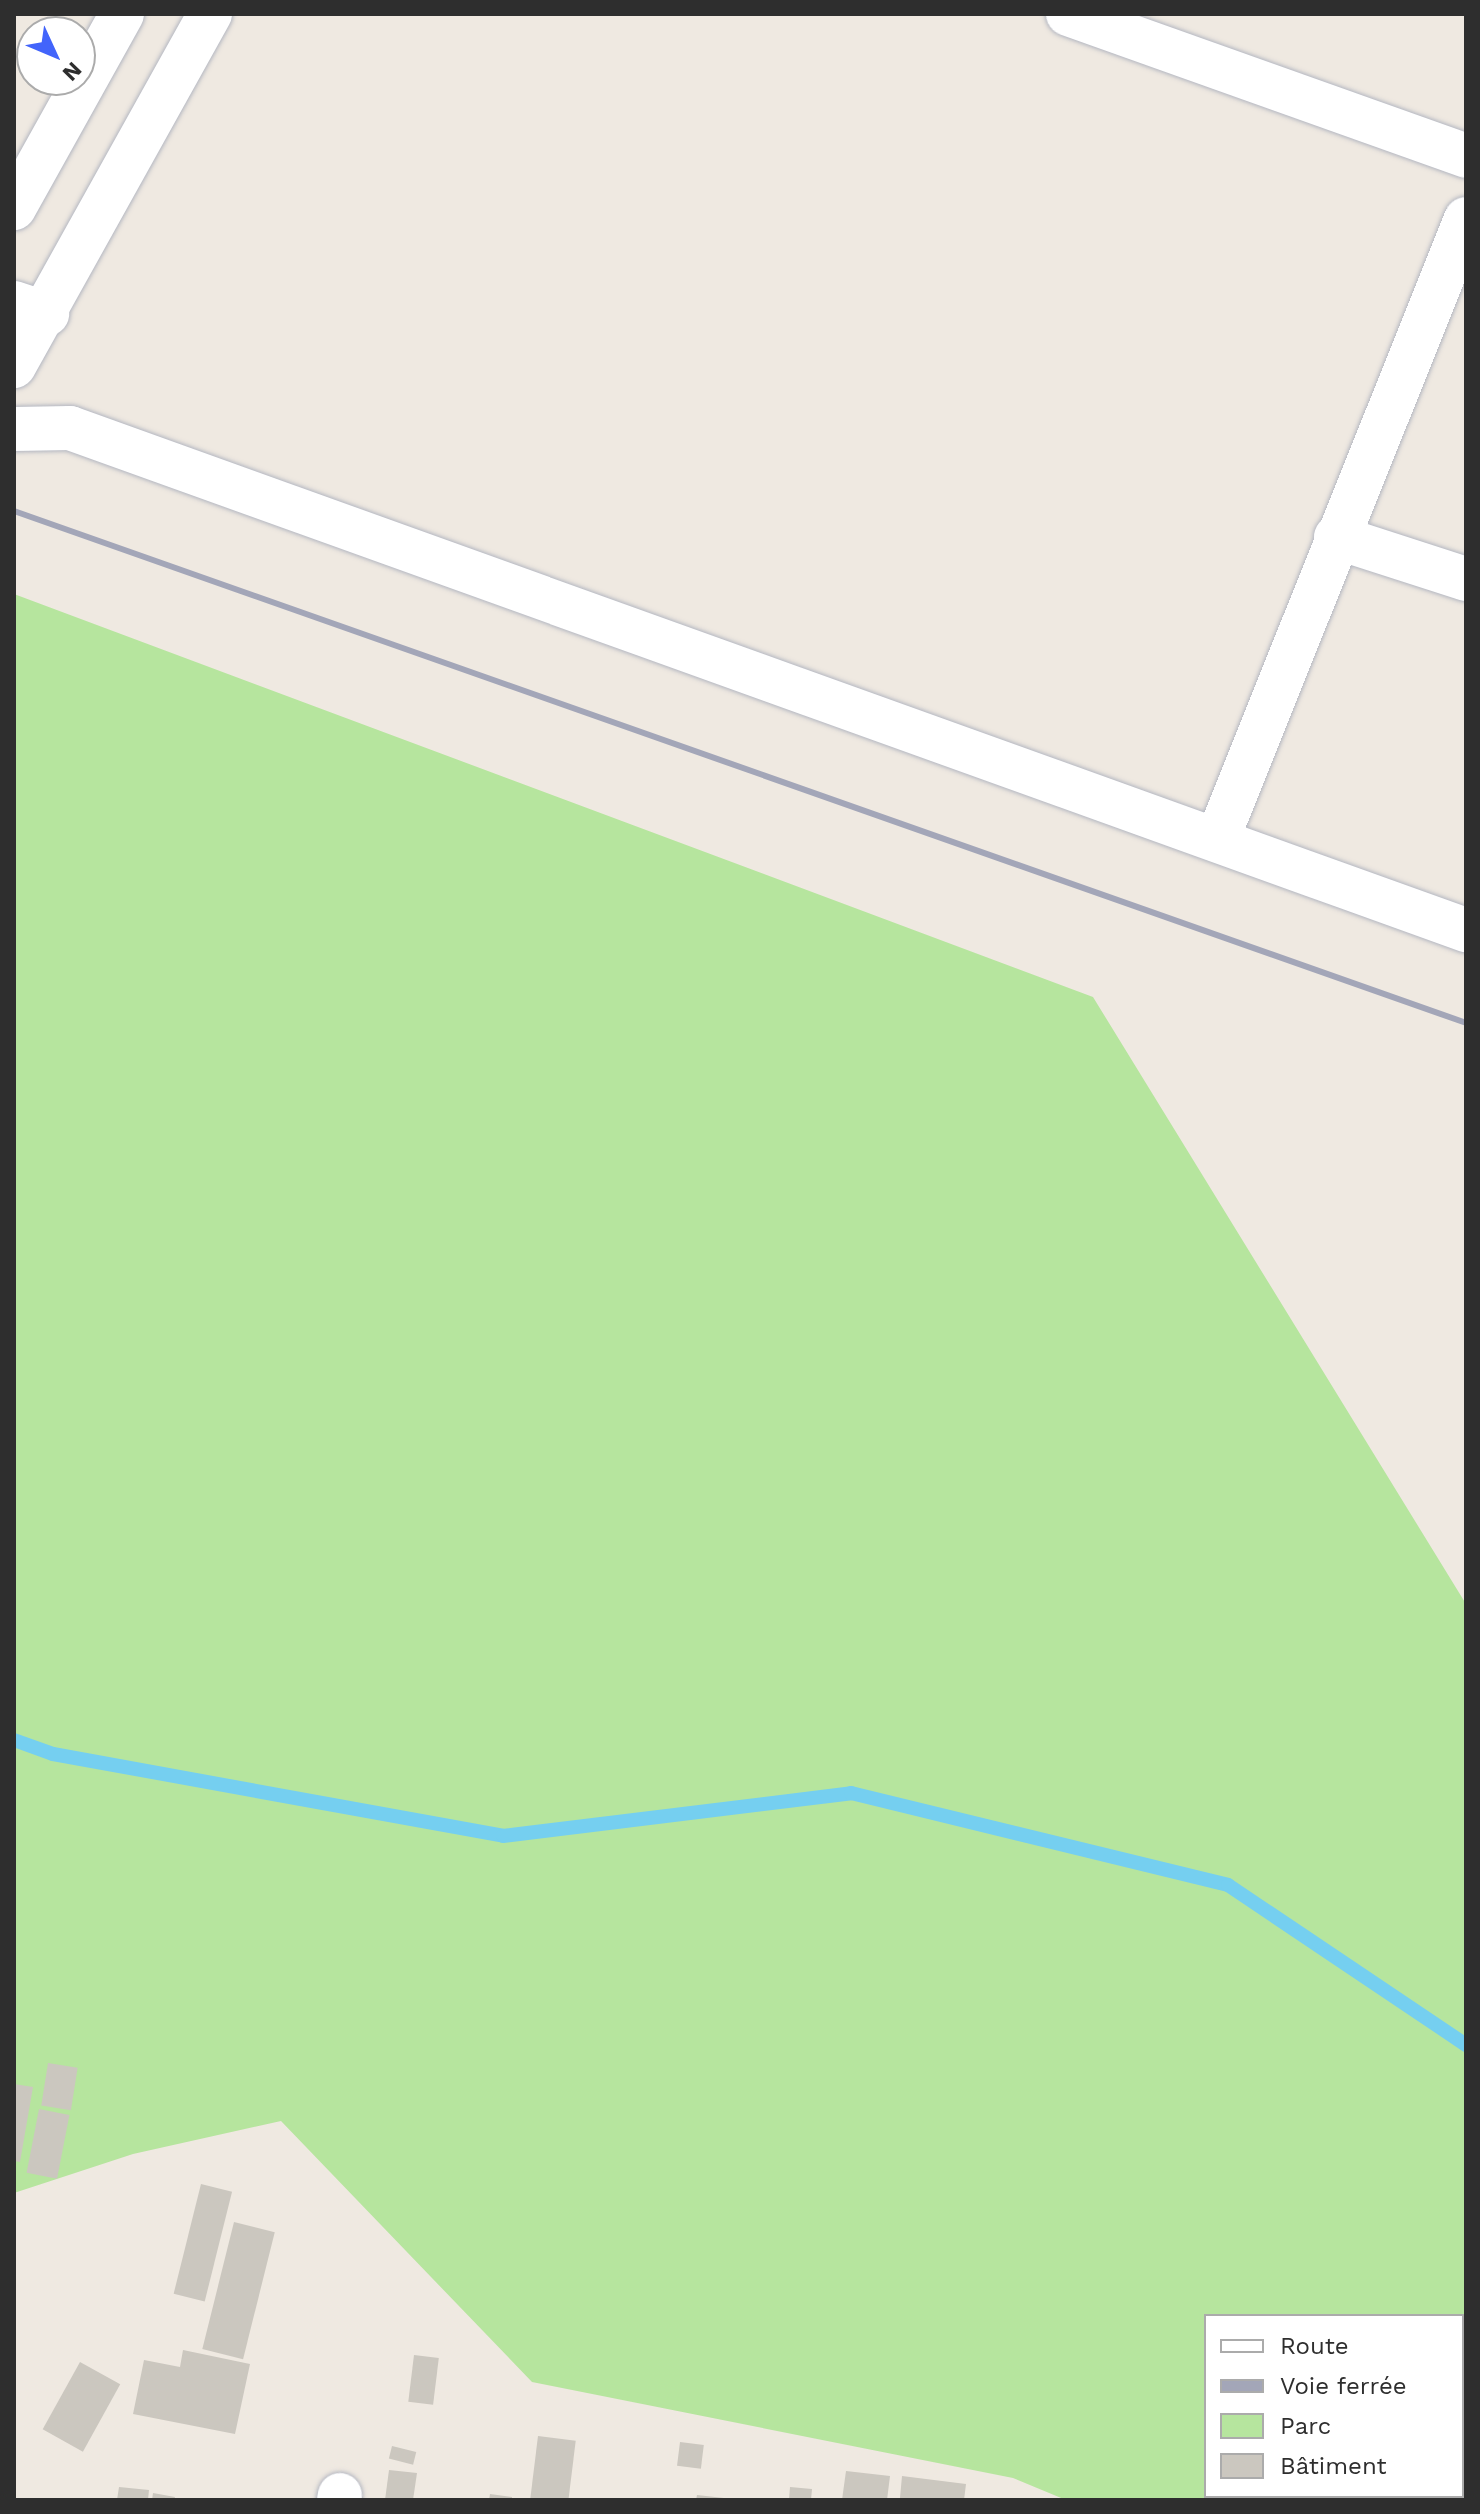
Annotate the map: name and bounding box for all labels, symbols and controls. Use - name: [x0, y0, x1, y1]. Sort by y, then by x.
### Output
- north arrow: [16, 16, 96, 96]
- text: N: [58, 57, 87, 86]
- legend: [1204, 2314, 1464, 2498]
- text: Route: [1280, 2332, 1349, 2360]
- text: Voie ferrée: [1280, 2372, 1407, 2400]
- text: Parc: [1280, 2412, 1331, 2440]
- text: Bâtiment: [1280, 2452, 1387, 2480]

